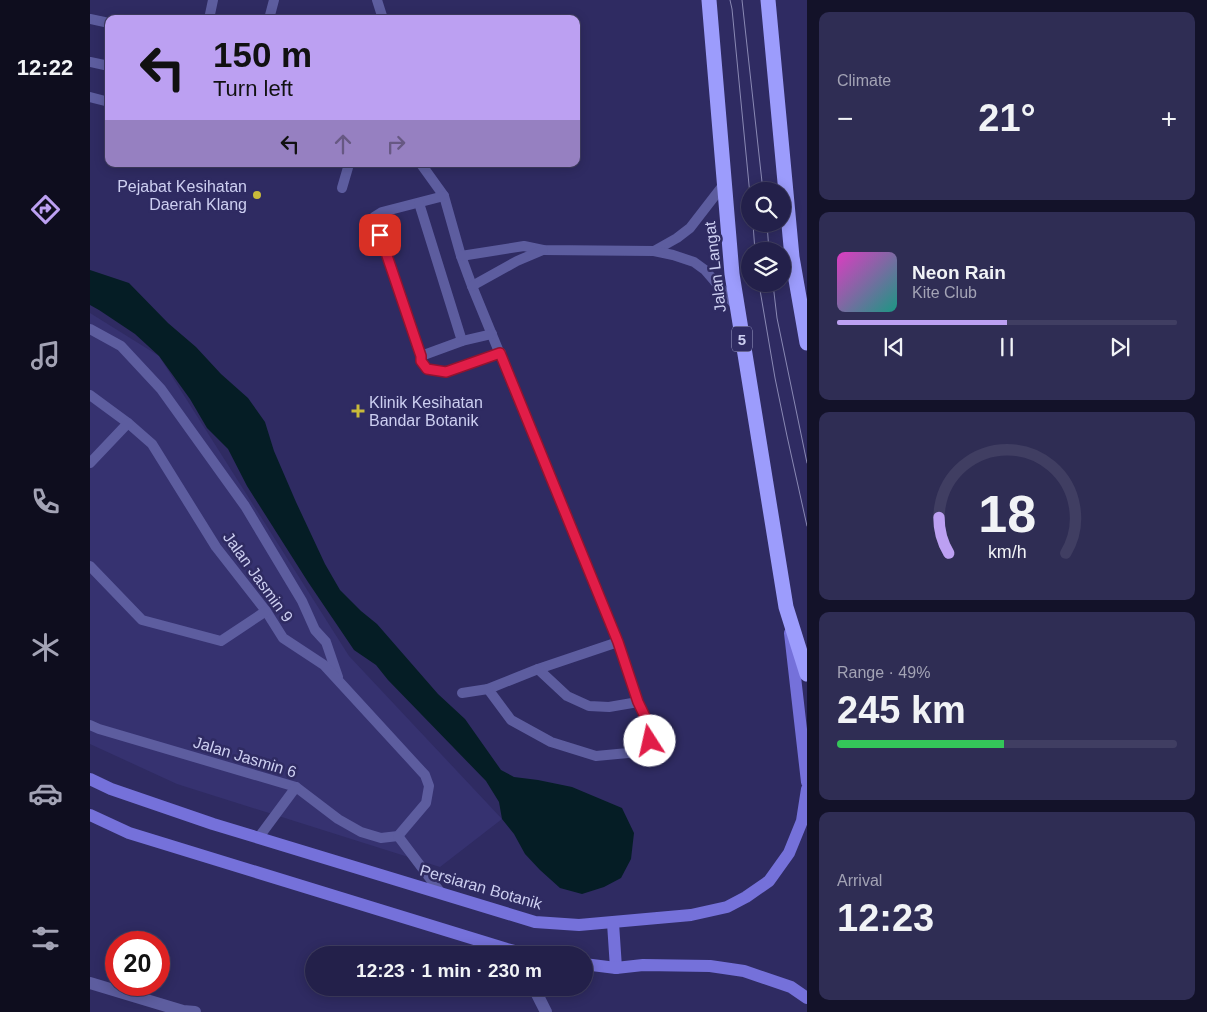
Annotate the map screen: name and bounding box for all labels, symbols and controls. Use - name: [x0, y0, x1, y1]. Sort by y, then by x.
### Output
- icon: left: [130, 35, 195, 100]
- text: 150 m: [213, 35, 312, 74]
- text: 12:22: [17, 55, 73, 80]
- text: Climate: [837, 72, 891, 89]
- text: Turn left: [213, 76, 293, 101]
- text: 21°: [978, 97, 1036, 139]
- text: −: [837, 103, 853, 134]
- text: +: [1161, 103, 1177, 134]
- icon: left: [276, 130, 304, 158]
- icon: ahead: [329, 130, 357, 158]
- icon: right: [382, 130, 410, 158]
- place label: Pejabat Kesihatan Daerah Klang: [117, 178, 247, 213]
- map controls: [741, 182, 791, 292]
- button: search: [741, 182, 791, 232]
- marker: Pejabat Kesihatan Daerah Klang: [251, 189, 263, 201]
- icon: directions: [28, 192, 63, 227]
- pin: [359, 214, 401, 256]
- street label: Jalan Langat: [701, 220, 729, 314]
- icon: arrive: [366, 221, 394, 249]
- button: layers: [741, 242, 791, 292]
- text: Neon Rain: [912, 262, 1006, 283]
- text: Kite Club: [912, 284, 977, 301]
- road number: 5: [732, 326, 752, 352]
- icon: previous: [880, 333, 908, 361]
- icon: pause: [993, 333, 1021, 361]
- icon: next: [1106, 333, 1134, 361]
- icon: music: [28, 338, 63, 373]
- place label: Klinik Kesihatan Bandar Botanik: [369, 394, 483, 429]
- marker: Klinik Kesihatan Bandar Botanik: [351, 404, 365, 418]
- icon: phone: [28, 484, 63, 519]
- text: 18: [978, 485, 1036, 543]
- street label: Jalan Jasmin 9: [220, 529, 296, 625]
- text: km/h: [988, 542, 1026, 562]
- icon: climate: [28, 630, 63, 665]
- text: Range · 49%: [837, 664, 930, 681]
- text: 245 km: [837, 689, 966, 731]
- position arrow: [623, 714, 675, 766]
- street label: Jalan Jasmin 6: [191, 733, 299, 781]
- icon: car: [28, 776, 63, 811]
- street label: Persiaran Botanik: [418, 861, 545, 913]
- text: Arrival: [837, 872, 882, 889]
- text: 12:23: [837, 897, 934, 939]
- icon: filters: [28, 921, 63, 956]
- speed limit sign: 20: [105, 931, 170, 996]
- text: 12:23 · 1 min · 230 m: [356, 960, 542, 981]

